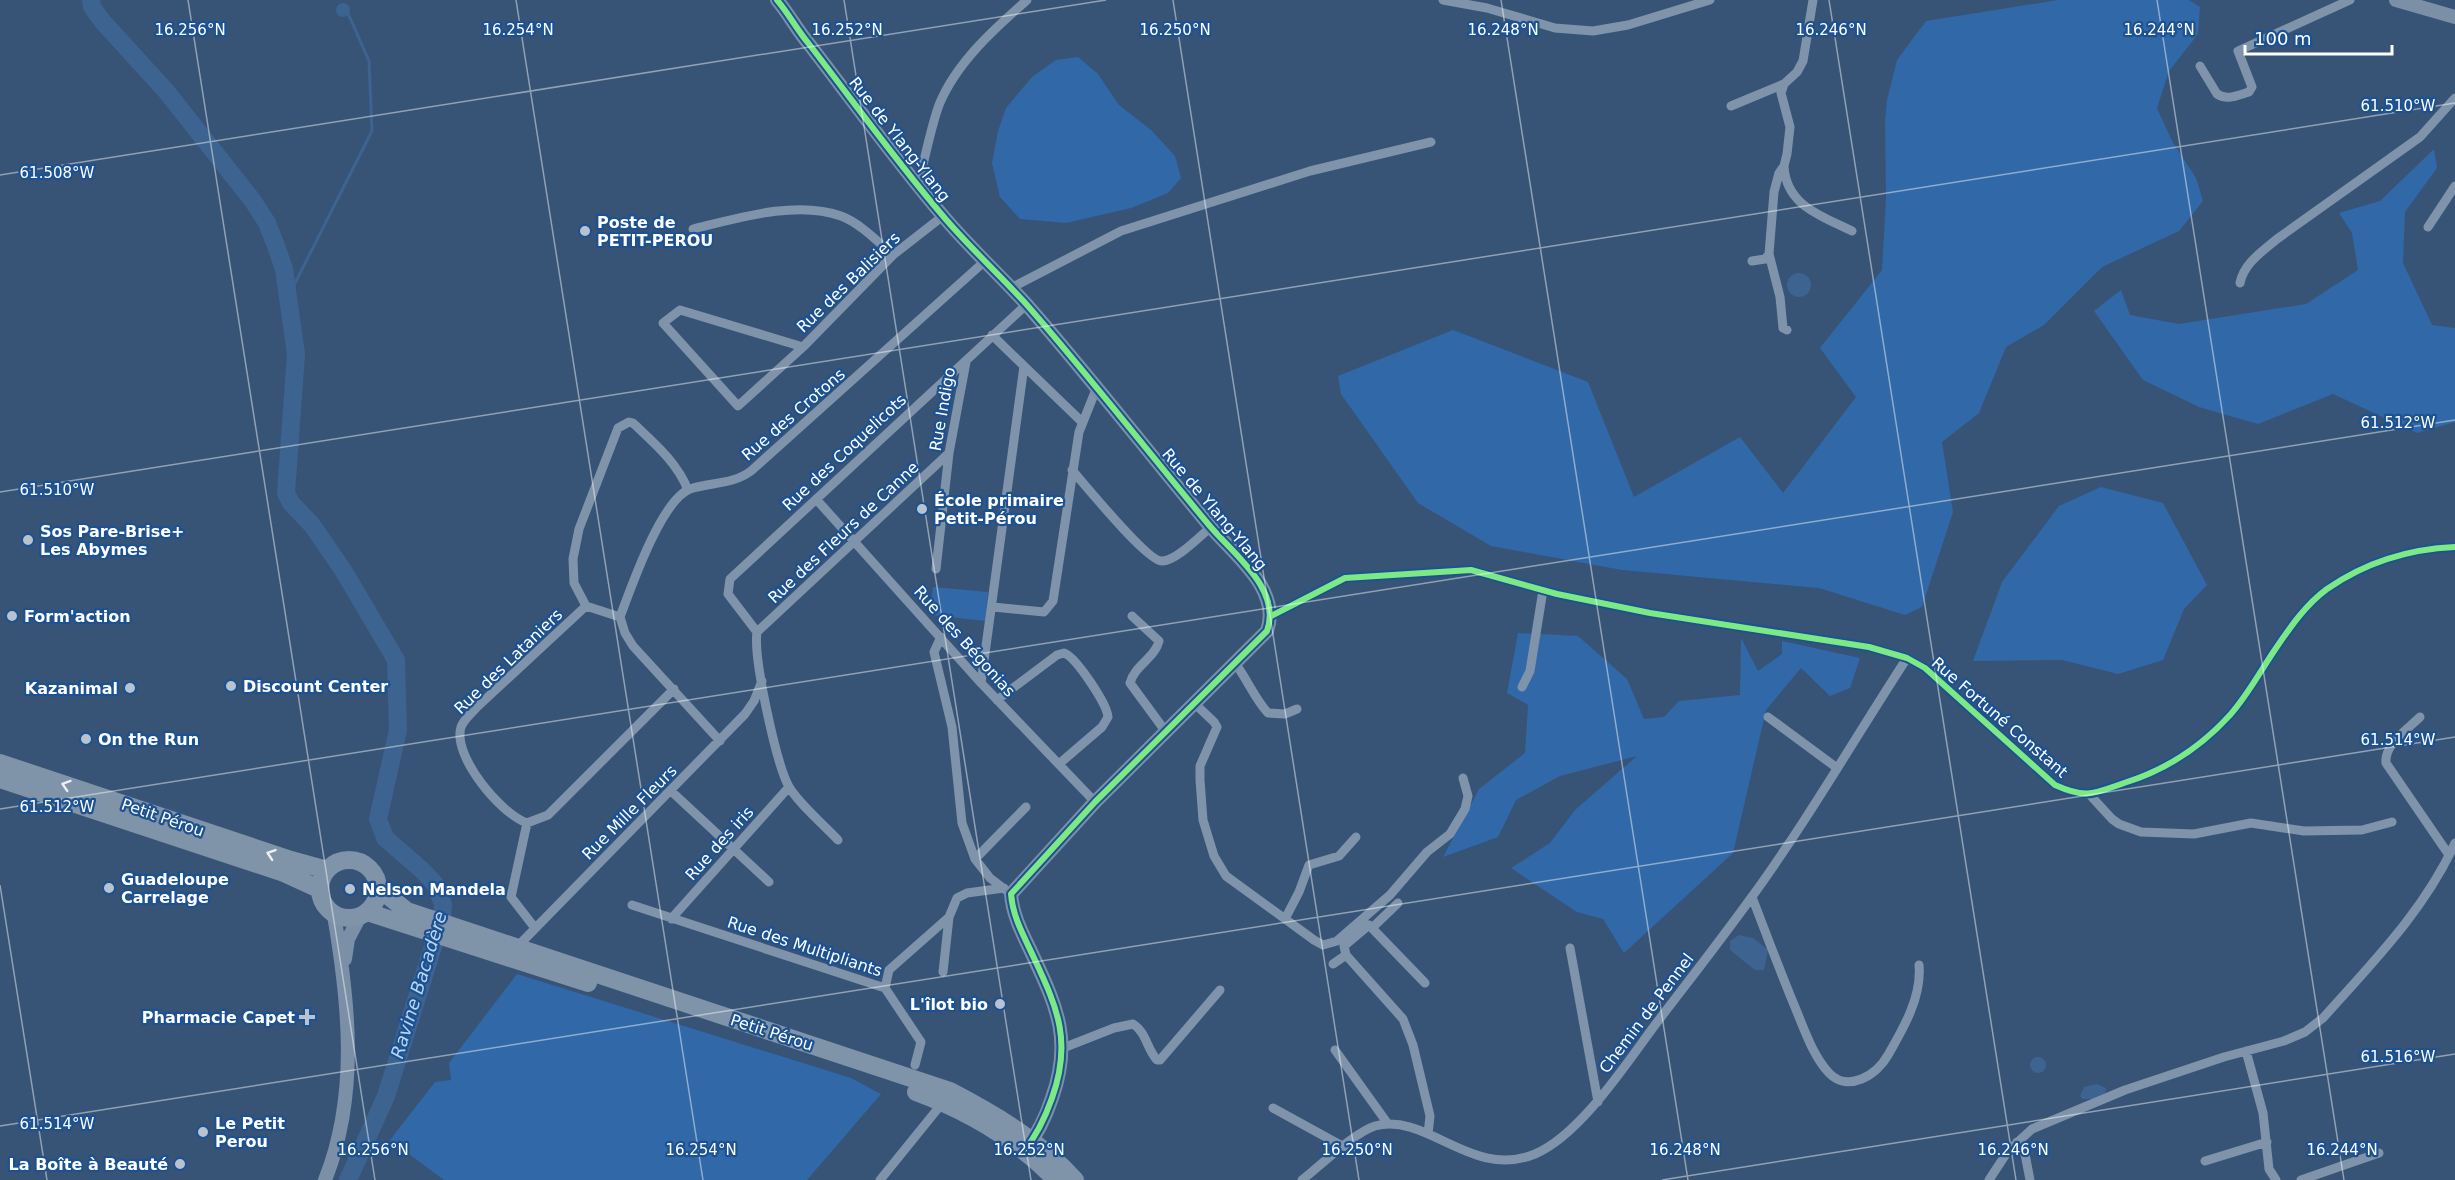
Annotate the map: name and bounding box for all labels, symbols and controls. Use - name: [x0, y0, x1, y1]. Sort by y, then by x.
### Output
- scale bar: [2245, 18, 2392, 56]
- text: 16.256°N: [154, 21, 226, 39]
- text: 16.254°N: [482, 21, 554, 39]
- text: 16.252°N: [811, 21, 883, 39]
- text: 16.250°N: [1139, 21, 1211, 39]
- text: 16.248°N: [1467, 21, 1539, 39]
- text: 16.246°N: [1795, 21, 1867, 39]
- text: 16.244°N: [2123, 21, 2195, 39]
- text: 100 m: [2254, 28, 2312, 49]
- street label: Rue de Ylang-Ylang: [845, 73, 954, 205]
- text: 61.510°W: [2361, 97, 2436, 115]
- text: 61.508°W: [20, 164, 95, 182]
- place label: Poste de PETIT-PEROU: [597, 213, 713, 250]
- marker: Poste de PETIT-PEROU: [578, 224, 592, 238]
- street label: Rue des Balisiers: [793, 228, 904, 336]
- street label: Rue des Crotons: [738, 364, 849, 464]
- street label: Rue Indigo: [926, 366, 959, 453]
- street label: Rue des Coquelicots: [779, 390, 910, 515]
- text: 61.512°W: [2361, 414, 2436, 432]
- street label: Rue de Ylang-Ylang: [1158, 445, 1271, 574]
- street label: Rue des Fleurs de Canne: [764, 458, 922, 607]
- text: 61.510°W: [20, 481, 95, 499]
- place label: École primaire Petit-Pérou: [934, 491, 1064, 528]
- marker: École primaire Petit-Pérou: [915, 502, 929, 516]
- place label: Sos Pare-Brise+ Les Abymes: [40, 522, 184, 559]
- marker: Sos Pare-Brise+ Les Abymes: [21, 533, 35, 547]
- street label: Rue des Bégonias: [910, 582, 1019, 701]
- street label: Rue des Lataniers: [450, 605, 566, 718]
- place label: Form'action: [24, 607, 131, 626]
- marker: Form'action: [5, 609, 19, 623]
- street label: Rue Fortuné Constant: [1928, 653, 2072, 782]
- place label: Discount Center: [243, 677, 388, 696]
- place label: Kazanimal: [25, 679, 118, 698]
- marker: Discount Center: [224, 679, 238, 693]
- marker: Kazanimal: [123, 681, 137, 695]
- place label: On the Run: [98, 730, 199, 749]
- text: 61.514°W: [2361, 731, 2436, 749]
- marker: On the Run: [79, 732, 93, 746]
- street label: Rue Mille Fleurs: [578, 761, 681, 864]
- one-way arrow: [61, 780, 72, 792]
- street label: Petit Pérou: [119, 794, 207, 840]
- text: 61.512°W: [20, 798, 95, 816]
- street label: Rue des iris: [681, 803, 757, 884]
- one-way arrow: [266, 848, 277, 861]
- place label: Guadeloupe Carrelage: [121, 870, 229, 907]
- place label: Nelson Mandela: [362, 880, 506, 899]
- marker: Guadeloupe Carrelage: [102, 881, 116, 895]
- marker: Nelson Mandela: [343, 882, 357, 896]
- water label: Ravine Bacadère: [386, 909, 451, 1061]
- street label: Rue des Multipliants: [725, 912, 885, 980]
- street label: Chemin de Pennel: [1595, 950, 1698, 1077]
- place label: L'îlot bio: [910, 995, 988, 1014]
- marker: L'îlot bio: [993, 997, 1007, 1011]
- place label: Pharmacie Capet: [142, 1008, 295, 1027]
- marker: Pharmacie Capet: [300, 1010, 314, 1024]
- street label: Petit Pérou: [728, 1010, 816, 1055]
- text: 61.516°W: [2361, 1048, 2436, 1066]
- place label: Le Petit Perou: [215, 1114, 285, 1151]
- text: 61.514°W: [20, 1115, 95, 1133]
- marker: Le Petit Perou: [196, 1125, 210, 1139]
- text: 16.256°N: [337, 1141, 409, 1159]
- text: 16.254°N: [665, 1141, 737, 1159]
- text: 16.252°N: [993, 1141, 1065, 1159]
- text: 16.250°N: [1321, 1141, 1393, 1159]
- text: 16.248°N: [1649, 1141, 1721, 1159]
- text: 16.246°N: [1977, 1141, 2049, 1159]
- text: 16.244°N: [2306, 1141, 2378, 1159]
- place label: La Boîte à Beauté: [9, 1155, 168, 1174]
- marker: La Boîte à Beauté: [173, 1157, 187, 1171]

